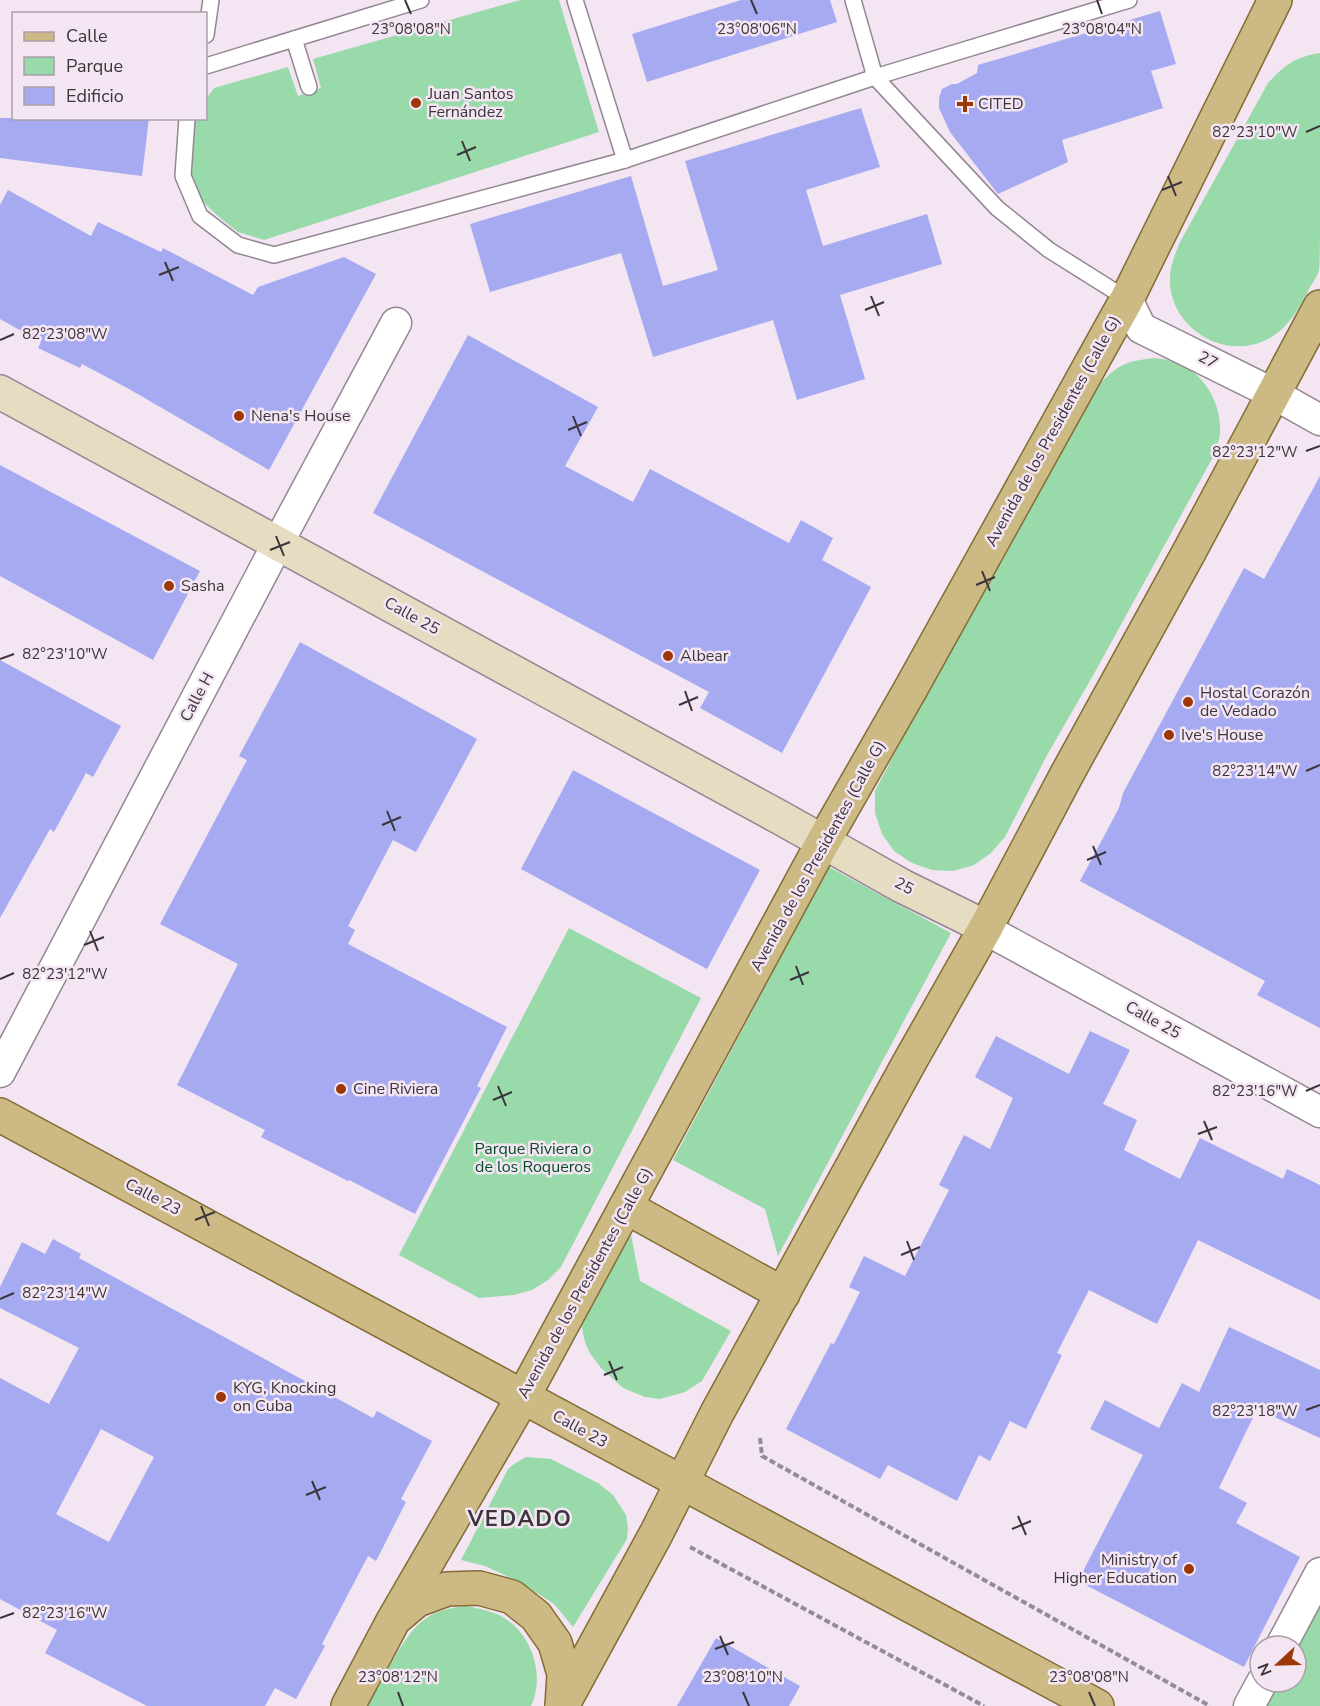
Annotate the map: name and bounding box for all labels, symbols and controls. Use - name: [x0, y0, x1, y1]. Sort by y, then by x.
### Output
- legend: [12, 12, 207, 120]
- text: 23°08'08"N: [371, 19, 451, 39]
- text: 23°08'06"N: [717, 19, 797, 39]
- text: 23°08'04"N: [1062, 19, 1142, 39]
- text: Calle: [66, 24, 108, 48]
- text: Parque: [66, 54, 123, 78]
- place label: Juan Santos Fernández: [427, 83, 513, 123]
- text: Edificio: [66, 84, 124, 108]
- place label: CITED: [978, 93, 1024, 115]
- marker: CITED: [956, 95, 974, 113]
- marker: Juan Santos Fernández: [409, 96, 423, 110]
- text: 82°23'10"W: [1212, 122, 1298, 142]
- street label: Avenida de los Presidentes (Calle G): [980, 312, 1126, 550]
- text: 82°23'08"W: [22, 324, 108, 344]
- street label: 27: [1194, 346, 1222, 374]
- place label: Nena's House: [251, 405, 351, 427]
- marker: Nena's House: [232, 409, 246, 423]
- text: 82°23'12"W: [1212, 442, 1298, 462]
- place label: Sasha: [181, 575, 225, 597]
- marker: Sasha: [162, 579, 176, 593]
- street label: Calle 25: [380, 592, 444, 640]
- text: 82°23'10"W: [22, 644, 108, 664]
- place label: Albear: [680, 645, 729, 667]
- marker: Albear: [661, 649, 675, 663]
- street label: Calle H: [175, 668, 219, 726]
- place label: Hostal Corazón de Vedado: [1200, 682, 1310, 722]
- marker: Hostal Corazón de Vedado: [1181, 695, 1195, 709]
- place label: Ive's House: [1181, 724, 1263, 746]
- marker: Ive's House: [1162, 728, 1176, 742]
- street label: Avenida de los Presidentes (Calle G): [745, 737, 891, 975]
- text: 82°23'14"W: [1212, 761, 1298, 781]
- street label: 25: [890, 872, 918, 900]
- text: 82°23'12"W: [22, 964, 108, 984]
- street label: Calle 25: [1121, 996, 1185, 1044]
- place label: Cine Riviera: [353, 1078, 438, 1100]
- text: 82°23'16"W: [1212, 1081, 1298, 1101]
- marker: Cine Riviera: [334, 1082, 348, 1096]
- park label: Parque Riviera o de los Roqueros: [475, 1138, 591, 1178]
- street label: Avenida de los Presidentes (Calle G): [512, 1164, 658, 1402]
- street label: Calle 23: [121, 1173, 185, 1221]
- text: 82°23'14"W: [22, 1283, 108, 1303]
- place label: KYG, Knocking on Cuba: [233, 1377, 336, 1417]
- marker: KYG, Knocking on Cuba: [214, 1390, 228, 1404]
- text: 82°23'18"W: [1212, 1401, 1298, 1421]
- street label: Calle 23: [548, 1405, 612, 1453]
- district label: VEDADO: [467, 1504, 572, 1534]
- place label: Ministry of Higher Education: [1054, 1549, 1178, 1589]
- marker: Ministry of Higher Education: [1182, 1562, 1196, 1576]
- text: 82°23'16"W: [22, 1603, 108, 1623]
- north arrow: [1248, 1634, 1308, 1694]
- text: N: [1253, 1660, 1277, 1679]
- text: 23°08'12"N: [358, 1667, 438, 1687]
- text: 23°08'10"N: [703, 1667, 783, 1687]
- text: 23°08'08"N: [1049, 1667, 1129, 1687]

